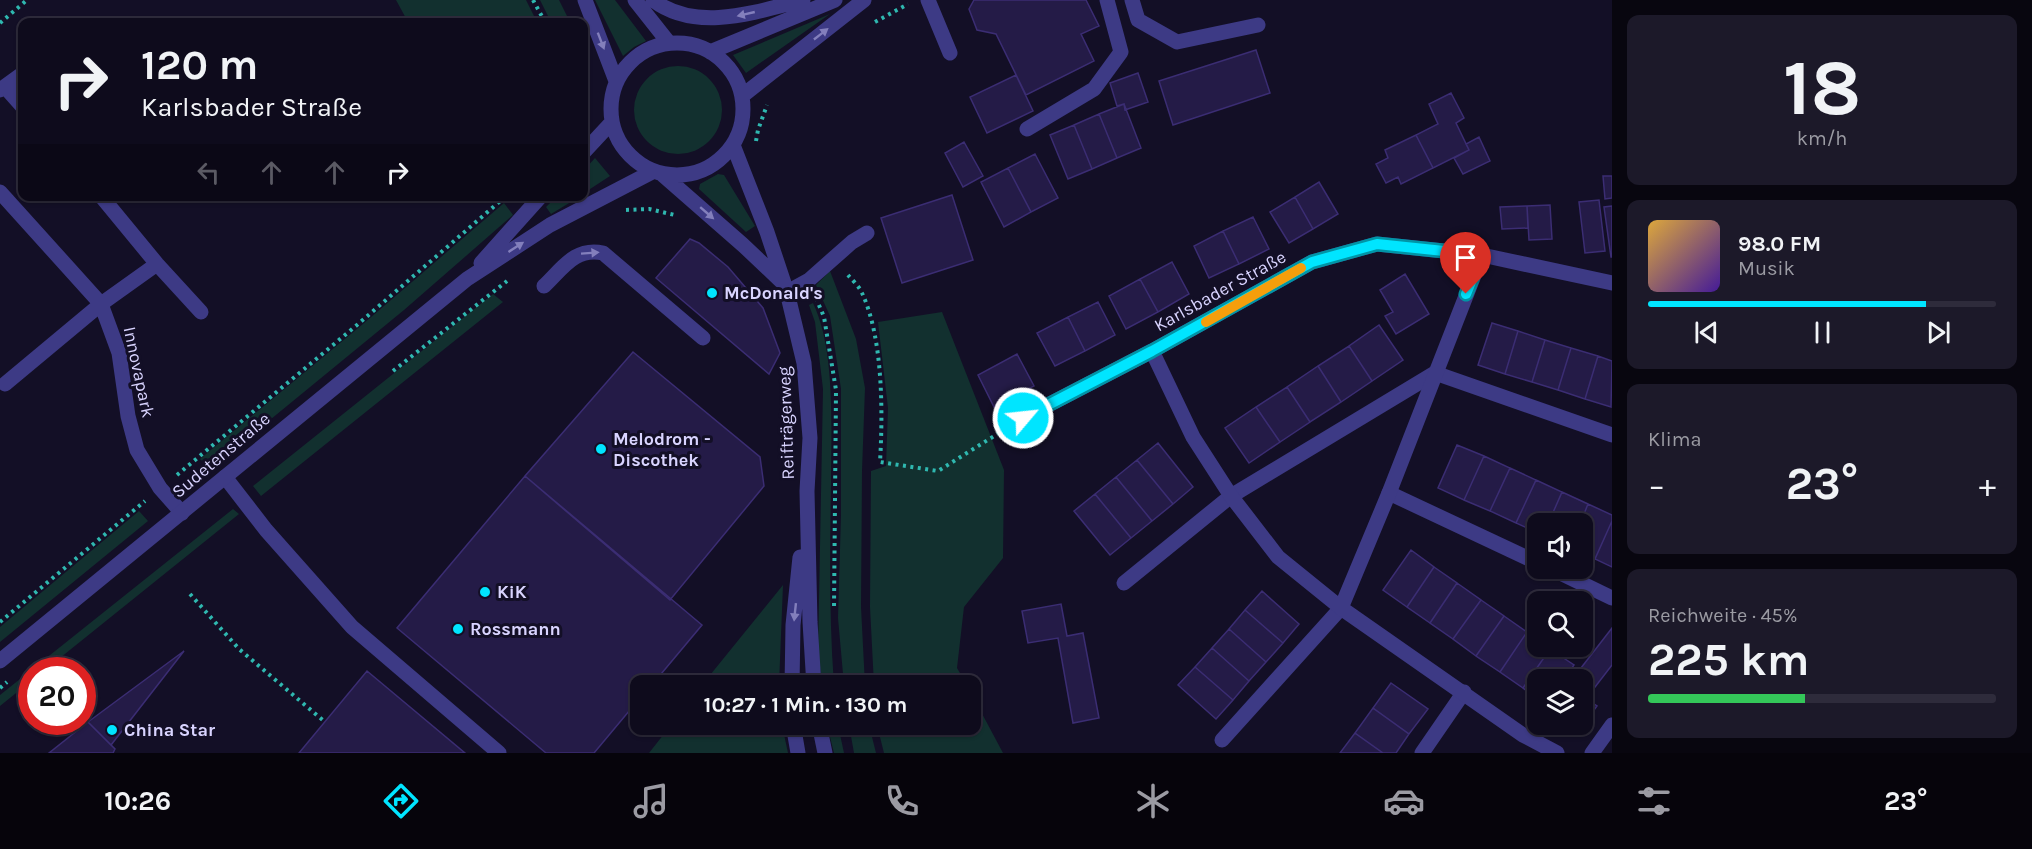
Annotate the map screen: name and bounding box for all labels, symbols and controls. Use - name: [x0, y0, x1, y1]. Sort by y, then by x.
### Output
- one-way arrow: [737, 9, 755, 19]
- one-way arrow: [813, 28, 829, 41]
- one-way arrow: [596, 32, 606, 50]
- text: 120 m: [141, 40, 258, 90]
- icon: right: [42, 42, 120, 120]
- text: 18: [1783, 42, 1861, 134]
- text: Karlsbader Straße: [141, 91, 362, 123]
- text: km/h: [1797, 127, 1847, 150]
- icon: left: [192, 156, 225, 189]
- icon: ahead: [255, 156, 288, 189]
- icon: ahead: [318, 156, 351, 189]
- icon: right: [381, 156, 414, 189]
- one-way arrow: [699, 206, 714, 219]
- text: 98.0 FM: [1738, 231, 1821, 257]
- pin: [1440, 232, 1491, 294]
- one-way arrow: [508, 241, 524, 253]
- icon: arrive: [1449, 241, 1482, 274]
- street label: Karlsbader Straße: [1150, 246, 1290, 336]
- one-way arrow: [580, 249, 599, 258]
- text: Musik: [1738, 257, 1795, 280]
- place label: McDonald's: [724, 282, 823, 304]
- marker: McDonald's: [705, 286, 719, 300]
- icon: previous: [1690, 316, 1723, 349]
- icon: pause: [1806, 316, 1839, 349]
- icon: next: [1922, 316, 1955, 349]
- street label: Innovapark: [119, 324, 159, 420]
- street label: Reifträgerweg: [773, 366, 799, 480]
- position arrow: [991, 386, 1055, 450]
- street label: Sudetenstraße: [167, 408, 275, 502]
- place label: Melodrom - Discothek: [613, 428, 711, 471]
- text: Klima: [1648, 428, 1701, 451]
- marker: Melodrom - Discothek: [594, 442, 608, 456]
- text: 23°: [1786, 458, 1858, 510]
- text: −: [1648, 466, 1665, 504]
- text: +: [1979, 466, 1996, 504]
- map controls: [1527, 513, 1593, 735]
- button: sound: [1527, 513, 1593, 579]
- place label: KiK: [497, 581, 527, 603]
- marker: KiK: [478, 585, 492, 599]
- button: search: [1527, 591, 1593, 657]
- one-way arrow: [790, 603, 799, 622]
- text: Reichweite · 45%: [1648, 604, 1797, 627]
- place label: Rossmann: [470, 618, 561, 640]
- marker: Rossmann: [451, 622, 465, 636]
- text: 225 km: [1648, 634, 1809, 686]
- speed limit sign: 20: [18, 657, 96, 735]
- button: layers: [1527, 669, 1593, 735]
- text: 10:27 · 1 Min. · 130 m: [704, 692, 907, 718]
- place label: China Star: [124, 719, 215, 741]
- marker: China Star: [105, 723, 119, 737]
- icon: directions: [380, 780, 422, 822]
- icon: music: [630, 780, 672, 822]
- icon: phone: [881, 780, 923, 822]
- icon: climate: [1132, 780, 1174, 822]
- icon: car: [1383, 780, 1425, 822]
- icon: filters: [1633, 780, 1675, 822]
- text: 10:26: [104, 785, 171, 817]
- text: 23°: [1884, 785, 1928, 817]

